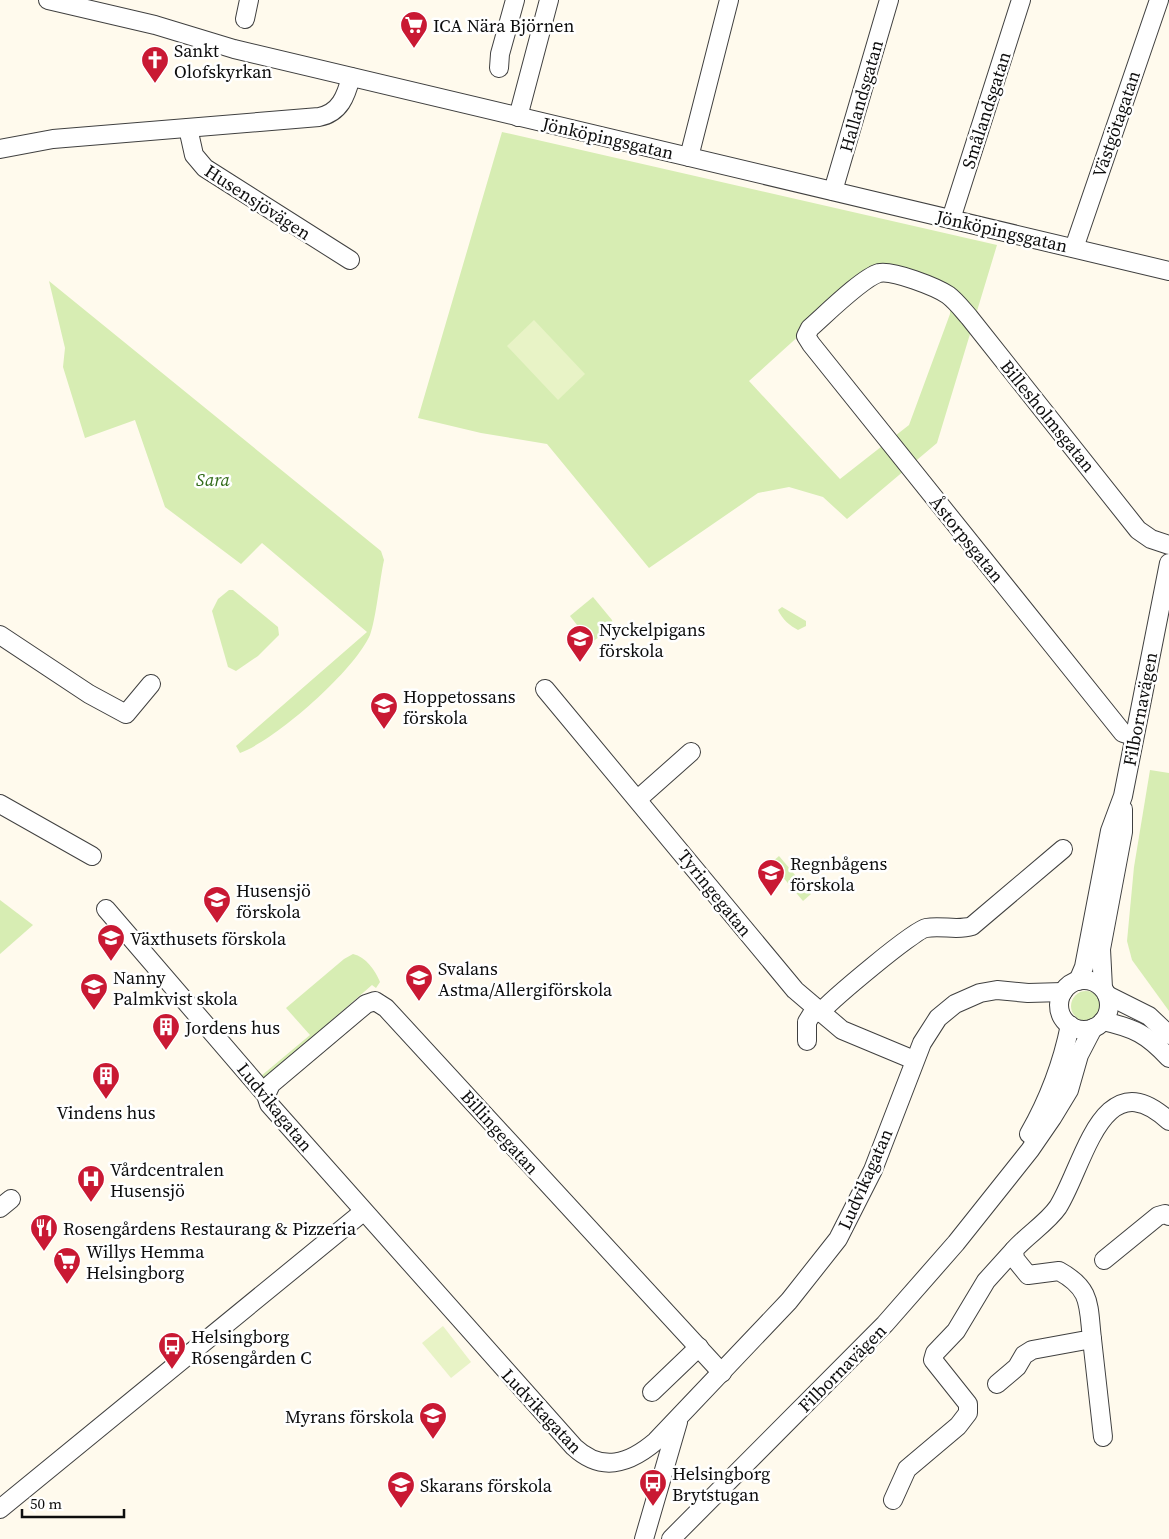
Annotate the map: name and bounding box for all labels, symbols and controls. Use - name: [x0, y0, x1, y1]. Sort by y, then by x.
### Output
- supermarket icon: ICA Nära Björnen: [399, 10, 429, 49]
- place label: ICA Nära Björnen: [433, 13, 574, 38]
- street label: Hallandsgatan: [833, 37, 889, 155]
- place label: Sankt Olofskyrkan: [174, 38, 272, 84]
- church icon: Sankt Olofskyrkan: [140, 45, 170, 84]
- street label: Smålandsgatan: [955, 48, 1017, 172]
- street label: Västgötagatan: [1086, 67, 1146, 181]
- street label: Jönköpingsgatan: [539, 110, 676, 165]
- street label: Husensjövägen: [200, 158, 316, 246]
- street label: Jönköpingsgatan: [933, 203, 1070, 258]
- street label: Billesholmsgatan: [995, 354, 1101, 478]
- park label: Sara: [196, 467, 231, 492]
- street label: Åstorpsgatan: [924, 490, 1010, 588]
- place label: Nyckelpigans förskola: [599, 617, 706, 663]
- school or university icon: Nyckelpigans förskola: [565, 624, 595, 663]
- street label: Filbornavägen: [1117, 650, 1163, 768]
- place label: Hoppetossans förskola: [403, 684, 516, 730]
- school or university icon: Hoppetossans förskola: [369, 691, 399, 730]
- street label: Tyringegatan: [672, 844, 758, 942]
- place label: Regnbågens förskola: [790, 851, 888, 897]
- school or university icon: Regnbågens förskola: [756, 858, 786, 897]
- place label: Husensjö förskola: [236, 878, 311, 924]
- school or university icon: Husensjö förskola: [202, 885, 232, 924]
- school or university icon: Växthusets förskola: [96, 923, 126, 962]
- place label: Växthusets förskola: [130, 926, 287, 951]
- place label: Svalans Astma/Allergiförskola: [438, 956, 613, 1002]
- school or university icon: Svalans Astma/Allergiförskola: [404, 963, 434, 1002]
- place label: Nanny Palmkvist skola: [113, 965, 239, 1011]
- school or university icon: Nanny Palmkvist skola: [79, 972, 109, 1011]
- building icon: Jordens hus: [151, 1012, 181, 1051]
- place label: Jordens hus: [184, 1015, 280, 1040]
- street label: Ludvikagatan: [231, 1057, 319, 1157]
- building icon: Vindens hus: [91, 1061, 121, 1100]
- street label: Billingegatan: [455, 1084, 545, 1180]
- place label: Vindens hus: [56, 1100, 156, 1125]
- street label: Ludvikagatan: [832, 1125, 898, 1233]
- place label: Vårdcentralen Husensjö: [110, 1157, 224, 1203]
- hospital icon: Vårdcentralen Husensjö: [76, 1164, 106, 1203]
- restaurant icon: Rosengårdens Restaurang & Pizzeria: [29, 1213, 59, 1252]
- place label: Rosengårdens Restaurang & Pizzeria: [63, 1216, 357, 1241]
- place label: Willys Hemma Helsingborg: [86, 1239, 205, 1285]
- supermarket icon: Willys Hemma Helsingborg: [52, 1246, 82, 1285]
- street label: Filbornavägen: [792, 1318, 892, 1418]
- place label: Helsingborg Rosengården C: [191, 1324, 312, 1370]
- bus stop icon: Helsingborg Rosengården C: [157, 1331, 187, 1370]
- street label: Ludvikagatan: [496, 1363, 588, 1459]
- school or university icon: Myrans förskola: [418, 1401, 448, 1440]
- place label: Myrans förskola: [285, 1404, 415, 1429]
- place label: Helsingborg Brytstugan: [672, 1461, 770, 1507]
- bus stop icon: Helsingborg Brytstugan: [638, 1468, 668, 1507]
- school or university icon: Skarans förskola: [386, 1470, 416, 1509]
- place label: Skarans förskola: [420, 1473, 553, 1498]
- scale bar: [22, 1486, 125, 1518]
- text: 50 m: [30, 1493, 62, 1514]

